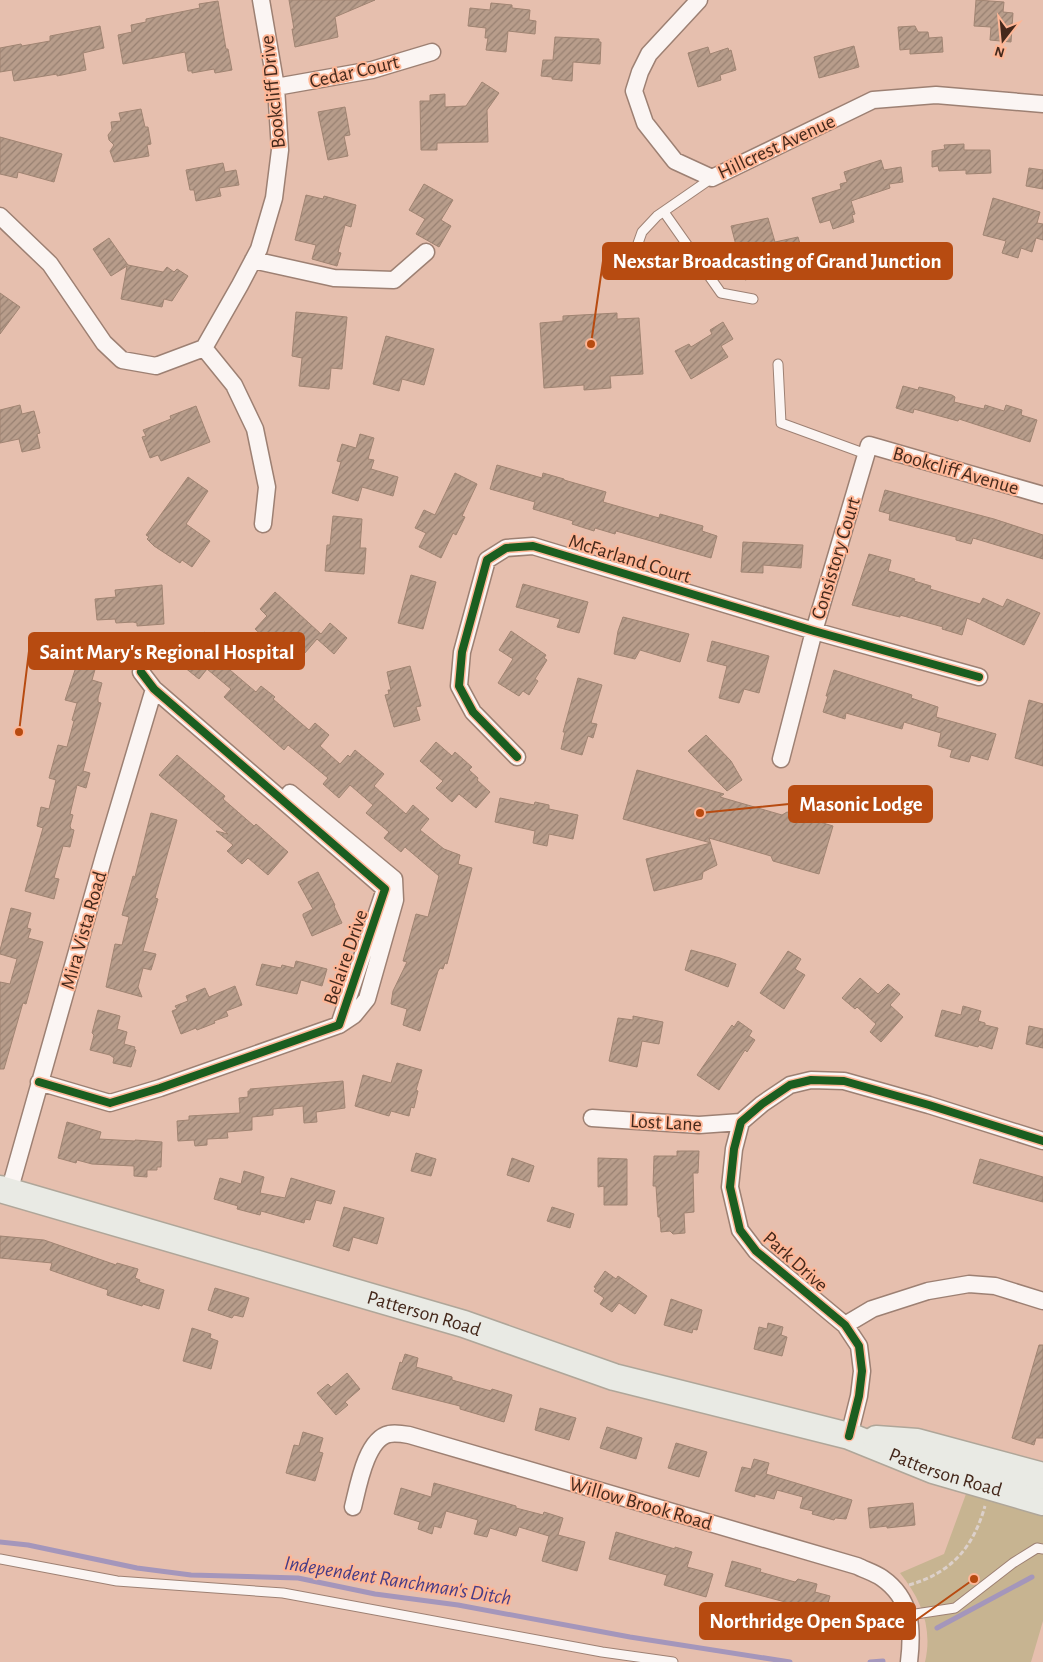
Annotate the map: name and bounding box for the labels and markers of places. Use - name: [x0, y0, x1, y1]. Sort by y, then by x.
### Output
- callout: Nexstar Broadcasting of Grand Junction: [603, 243, 952, 279]
- callout: Saint Mary's Regional Hospital: [29, 633, 304, 669]
- callout: Masonic Lodge: [789, 786, 932, 822]
- callout: Northridge Open Space: [700, 1603, 915, 1639]

